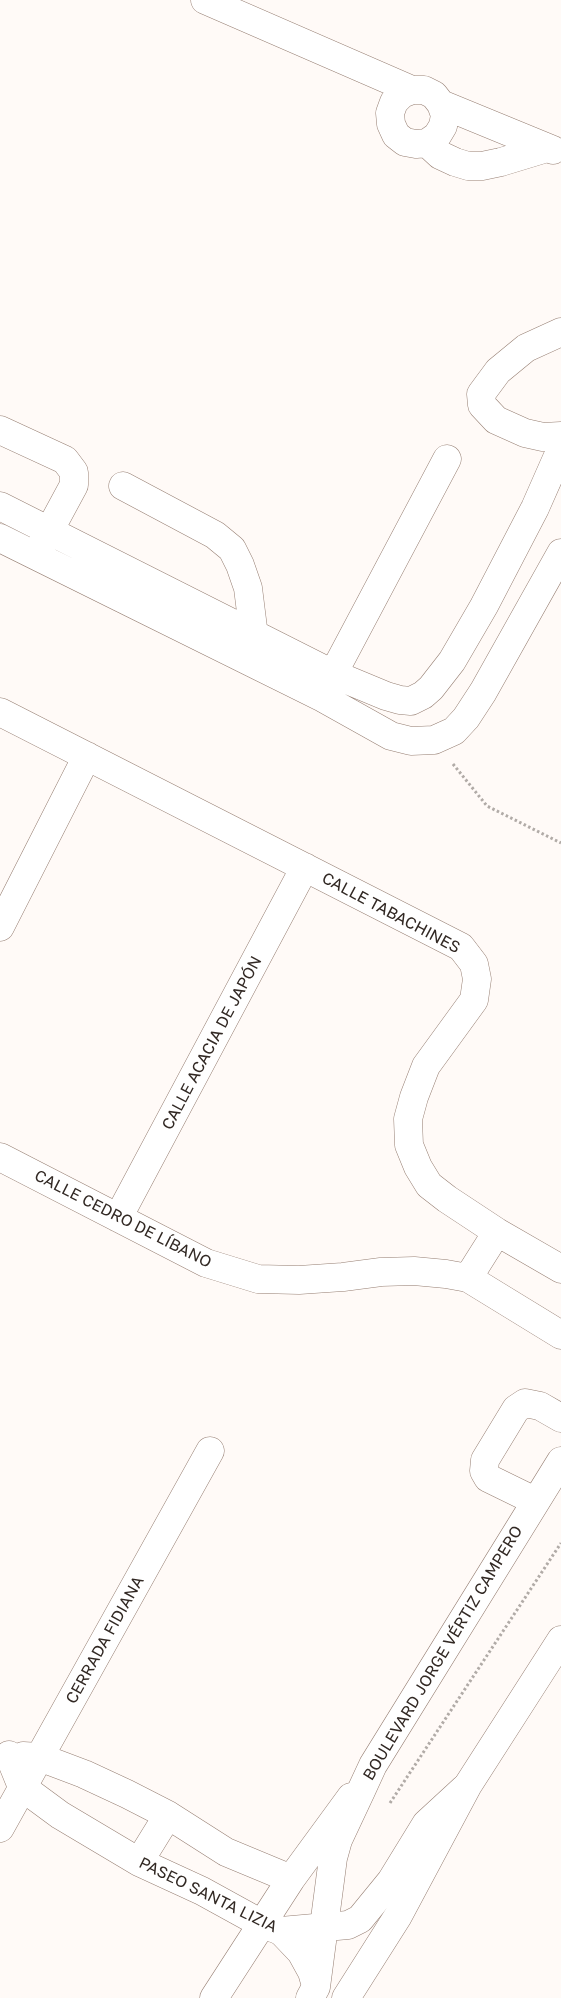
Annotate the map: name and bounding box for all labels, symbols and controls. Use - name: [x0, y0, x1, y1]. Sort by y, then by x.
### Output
- street label: CALLE TABACHINES: [319, 868, 463, 958]
- street label: CALLE ACACIA DE JAPÓN: [158, 953, 266, 1133]
- street label: CALLE CEDRO DE LÍBANO: [31, 1166, 215, 1272]
- street label: BOULEVARD JORGE VÉRTIZ CAMPERO: [359, 1522, 527, 1784]
- street label: CERRADA FIDIANA: [62, 1573, 148, 1707]
- street label: PASEO SANTA LIZIA: [136, 1853, 280, 1937]

